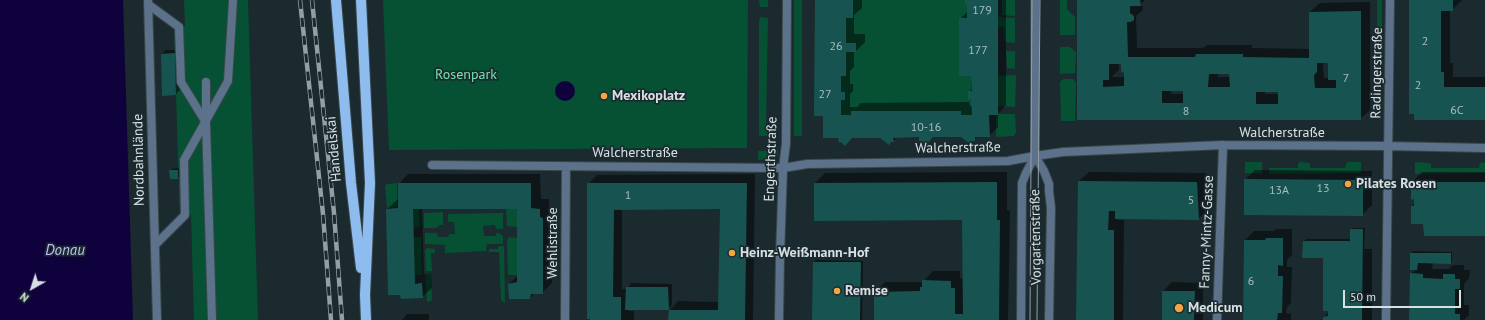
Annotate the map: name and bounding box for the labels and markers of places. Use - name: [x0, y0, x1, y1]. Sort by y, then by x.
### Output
- place label: Mexikoplatz: [612, 88, 685, 104]
- marker: Mexikoplatz: [599, 91, 609, 101]
- place label: Pilates Rosen: [1356, 176, 1436, 192]
- marker: Pilates Rosen: [1343, 179, 1353, 189]
- place label: Heinz-Weißmann-Hof: [740, 245, 869, 261]
- marker: Heinz-Weißmann-Hof: [727, 248, 737, 258]
- place label: Remise: [845, 283, 888, 299]
- marker: Remise: [832, 286, 842, 296]
- place label: Medicum: [1188, 300, 1242, 316]
- marker: Medicum: [1173, 302, 1185, 314]

